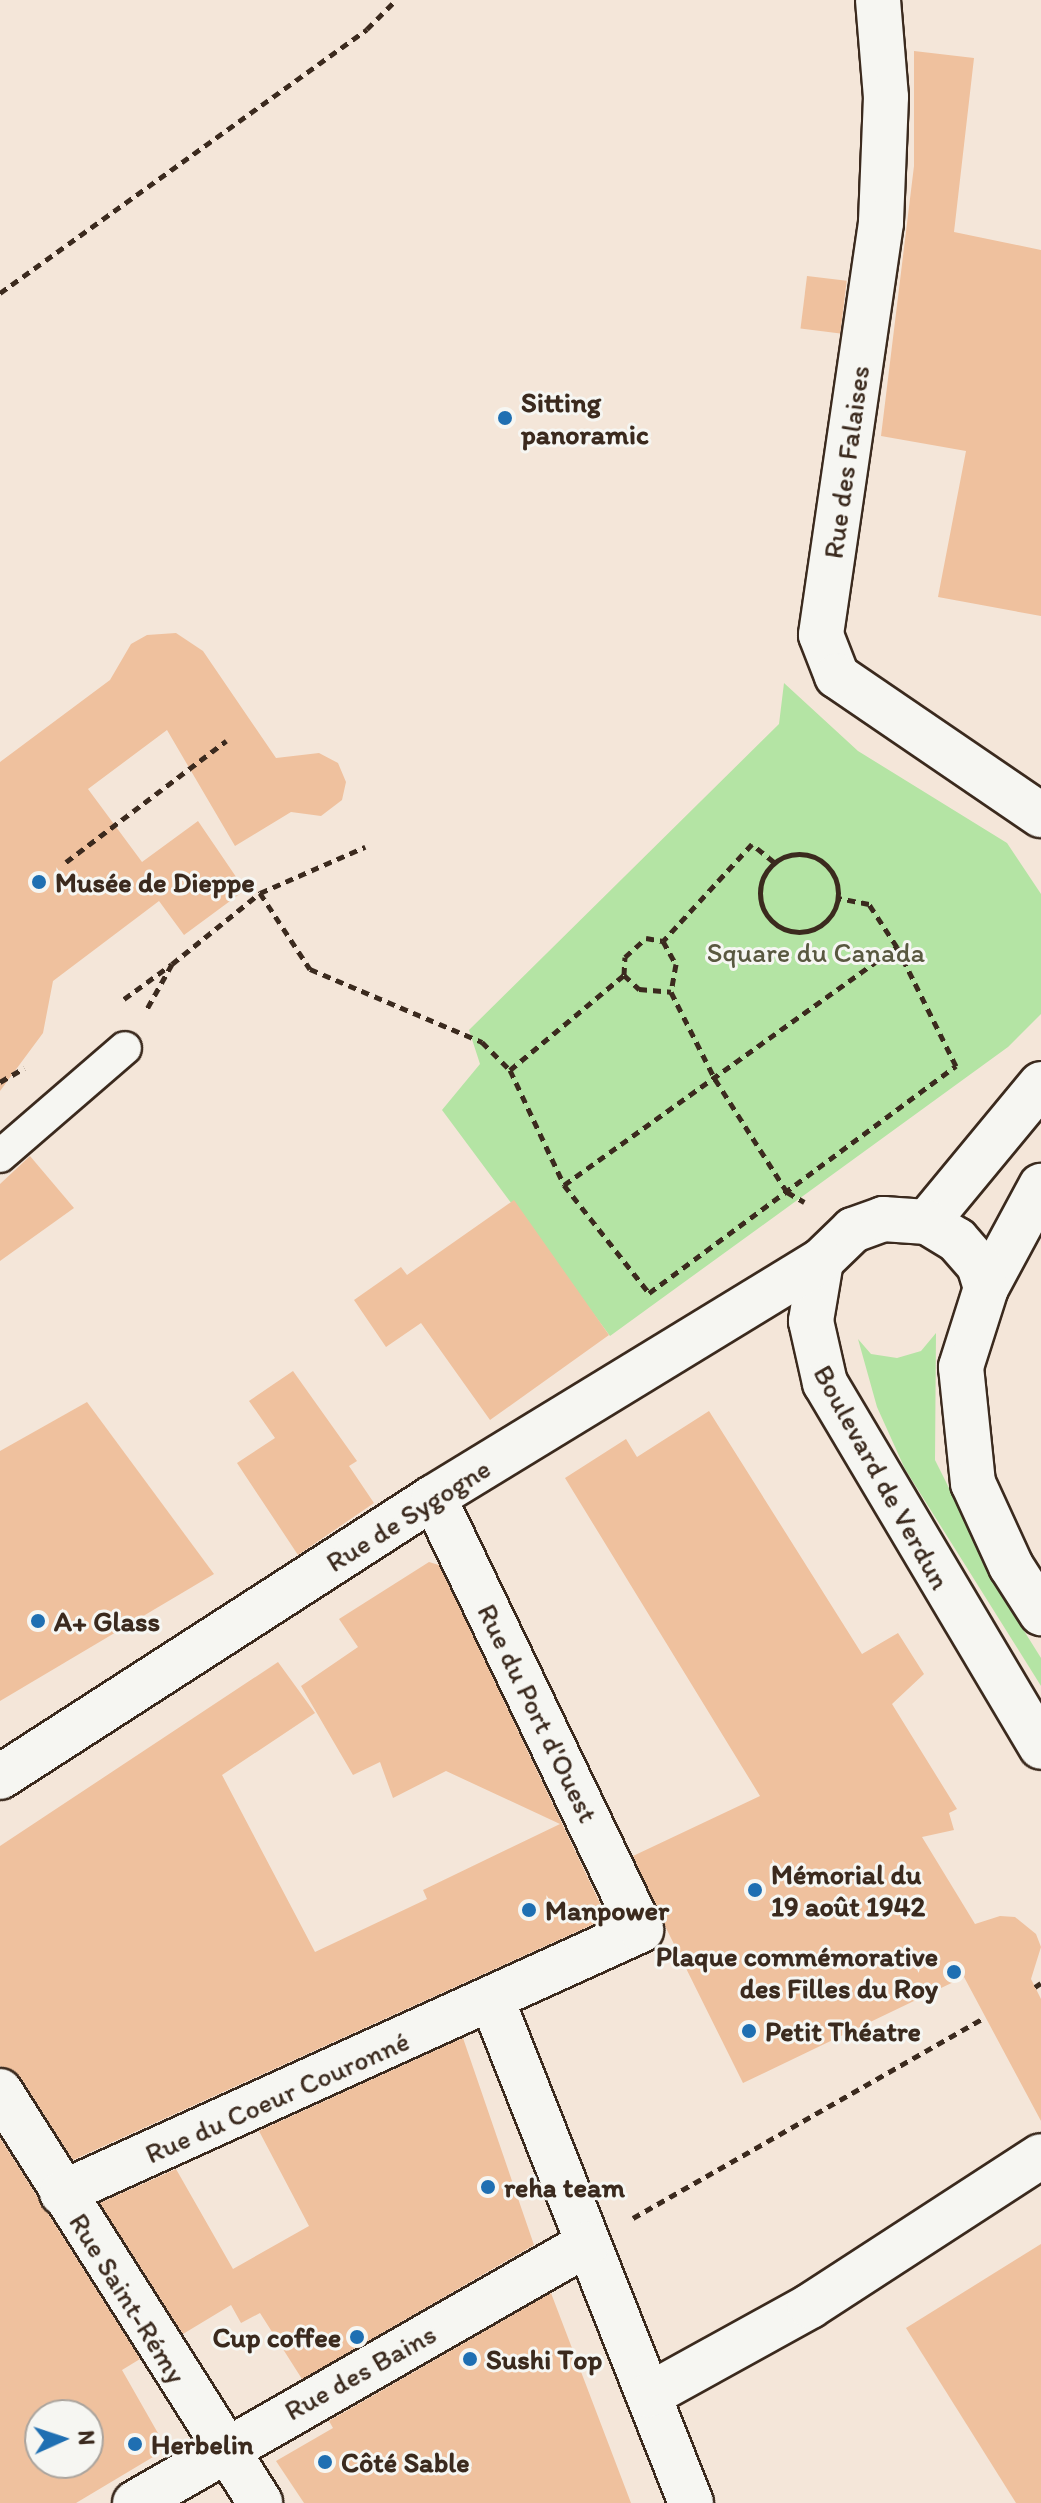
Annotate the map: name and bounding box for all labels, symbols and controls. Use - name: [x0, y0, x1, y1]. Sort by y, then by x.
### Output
- street label: Rue des Falaises: [816, 363, 876, 561]
- place label: Sitting panoramic: [521, 385, 649, 451]
- marker: Sitting panoramic: [496, 409, 514, 427]
- place label: Musée de Dieppe: [55, 865, 254, 899]
- marker: Musée de Dieppe: [30, 873, 48, 891]
- park label: Square du Canada: [707, 935, 925, 969]
- street label: Boulevard de Verdun: [807, 1359, 957, 1595]
- street label: Rue de Sygogne: [320, 1451, 496, 1579]
- street label: Rue du Port d'Ouest: [470, 1598, 606, 1828]
- place label: A+ Glass: [54, 1604, 160, 1638]
- marker: A+ Glass: [29, 1612, 47, 1630]
- place label: Mémorial du 19 août 1942: [771, 1857, 925, 1923]
- marker: Mémorial du 19 août 1942: [746, 1881, 764, 1899]
- place label: Manpower: [545, 1893, 669, 1927]
- marker: Manpower: [520, 1901, 538, 1919]
- place label: Plaque commémorative des Filles du Roy: [656, 1939, 938, 2005]
- marker: Plaque commémorative des Filles du Roy: [945, 1963, 963, 1981]
- place label: Petit Théatre: [765, 2014, 921, 2048]
- marker: Petit Théatre: [740, 2022, 758, 2040]
- street label: Rue du Coeur Couronné: [140, 2024, 414, 2170]
- place label: reha team: [504, 2170, 623, 2204]
- marker: reha team: [479, 2178, 497, 2196]
- street label: Rue Saint-Rémy: [62, 2207, 194, 2389]
- street label: Rue des Bains: [279, 2317, 441, 2427]
- place label: Cup coffee: [212, 2320, 341, 2354]
- marker: Cup coffee: [348, 2328, 366, 2346]
- place label: Sushi Top: [486, 2342, 600, 2376]
- marker: Sushi Top: [461, 2350, 479, 2368]
- north arrow: [24, 2399, 104, 2479]
- place label: Herbelin: [151, 2427, 254, 2461]
- text: N: [73, 2430, 100, 2446]
- marker: Herbelin: [126, 2435, 144, 2453]
- place label: Côté Sable: [341, 2445, 469, 2479]
- marker: Côté Sable: [316, 2453, 334, 2471]

